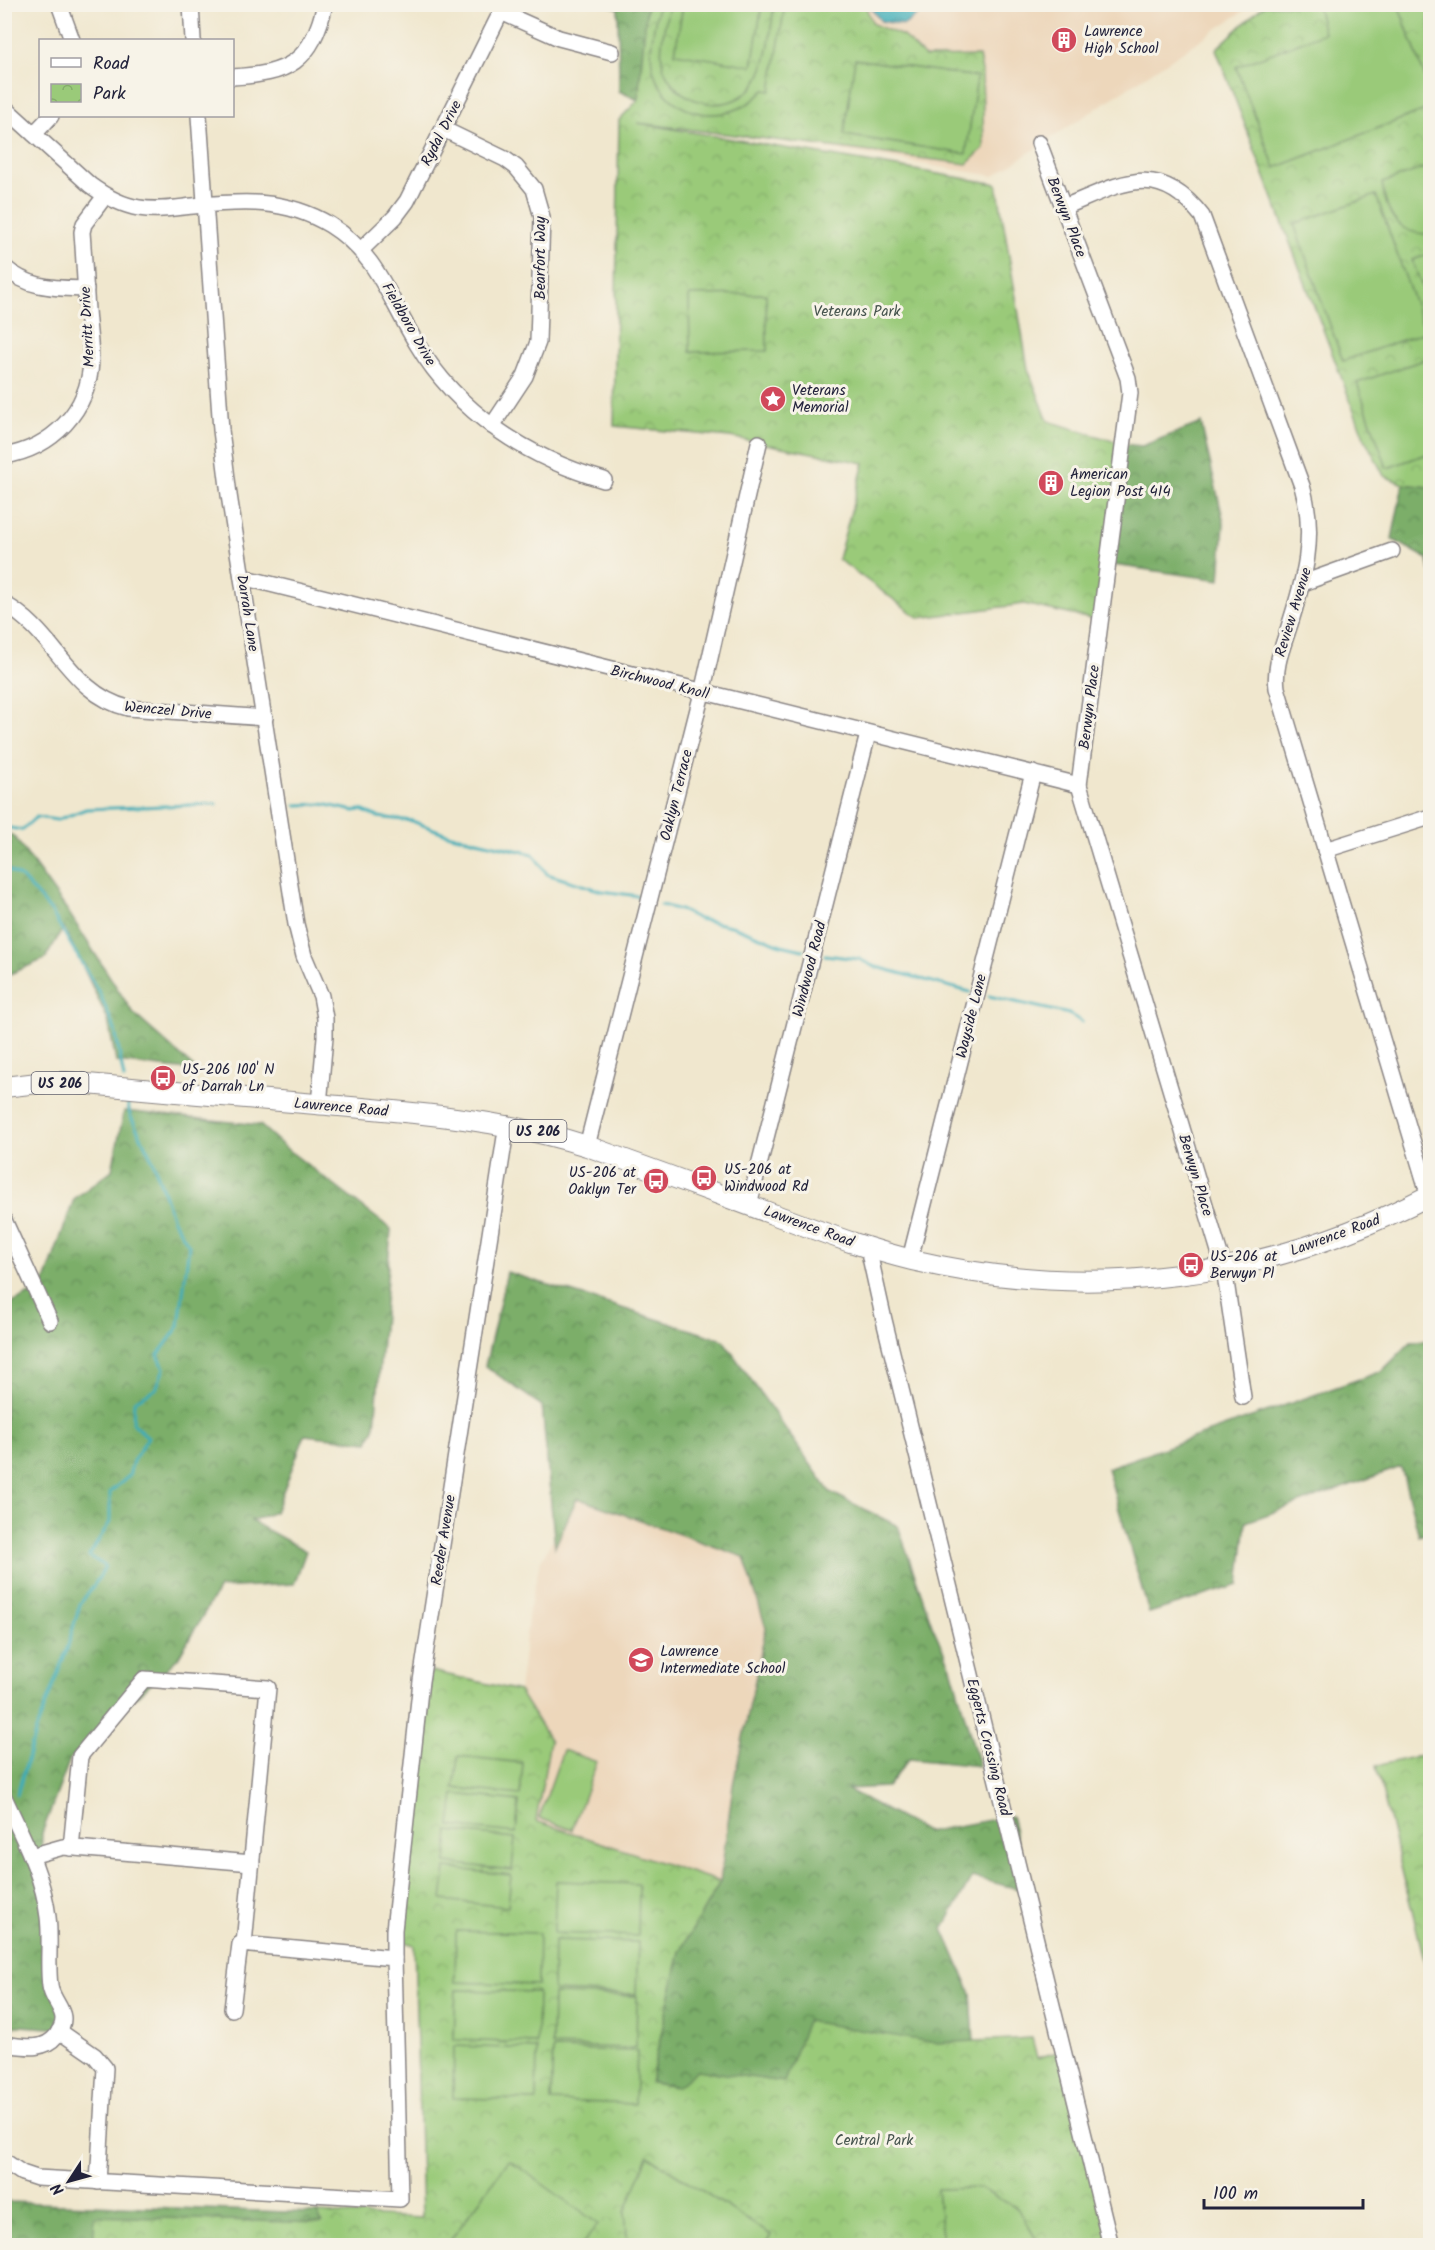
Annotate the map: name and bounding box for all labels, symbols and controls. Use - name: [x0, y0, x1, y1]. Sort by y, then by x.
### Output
- place label: Lawrence High School: [1084, 20, 1159, 61]
- building icon: Lawrence High School: [1049, 25, 1079, 55]
- legend: [39, 39, 234, 117]
- text: Road: [93, 50, 130, 79]
- text: Park: [93, 80, 126, 109]
- street label: Rydal Drive: [415, 96, 469, 171]
- street label: Berwyn Place: [1040, 174, 1093, 261]
- street label: Bearfort Way: [529, 215, 553, 300]
- street label: Fieldboro Drive: [374, 278, 442, 371]
- street label: Merritt Drive: [74, 286, 102, 368]
- park label: Veterans Park: [814, 300, 901, 324]
- place label: Veterans Memorial: [792, 379, 849, 420]
- place icon: Veterans Memorial: [758, 384, 788, 414]
- place label: American Legion Post 414: [1070, 463, 1171, 504]
- building icon: American Legion Post 414: [1036, 468, 1066, 498]
- street label: Review Avenue: [1269, 564, 1319, 660]
- street label: Darrah Lane: [229, 573, 265, 654]
- street label: Birchwood Knoll: [608, 659, 712, 707]
- street label: Berwyn Place: [1073, 663, 1107, 751]
- street label: Wenczel Drive: [123, 695, 213, 727]
- street label: Oaklyn Terrace: [654, 747, 700, 843]
- street label: Windwood Road: [786, 918, 834, 1020]
- street label: Wayside Lane: [950, 971, 994, 1061]
- place label: US-206 100' N of Darrah Ln: [182, 1058, 274, 1099]
- bus stop icon: US-206 100' N of Darrah Ln: [148, 1063, 178, 1093]
- road number: US 206: [32, 1072, 88, 1094]
- street label: Lawrence Road: [293, 1092, 390, 1124]
- road number: US 206: [510, 1120, 566, 1142]
- street label: Berwyn Place: [1171, 1131, 1219, 1220]
- place label: US-206 at Windwood Rd: [724, 1158, 809, 1199]
- place label: US-206 at Oaklyn Ter: [568, 1161, 637, 1202]
- bus stop icon: US-206 at Windwood Rd: [689, 1163, 719, 1193]
- bus stop icon: US-206 at Oaklyn Ter: [641, 1166, 671, 1196]
- street label: Lawrence Road: [760, 1199, 858, 1255]
- street label: Lawrence Road: [1287, 1208, 1384, 1263]
- place label: US-206 at Berwyn Pl: [1210, 1245, 1277, 1286]
- bus stop icon: US-206 at Berwyn Pl: [1176, 1250, 1206, 1280]
- street label: Reeder Avenue: [425, 1493, 463, 1587]
- place label: Lawrence Intermediate School: [660, 1640, 786, 1681]
- school or university icon: Lawrence Intermediate School: [626, 1645, 656, 1675]
- street label: Eggerts Crossing Road: [959, 1676, 1017, 1819]
- park label: Central Park: [835, 2129, 914, 2153]
- north arrow: [39, 2151, 99, 2211]
- scale bar: [1204, 2172, 1363, 2210]
- text: N: [45, 2177, 71, 2200]
- text: 100 m: [1213, 2180, 1258, 2209]

